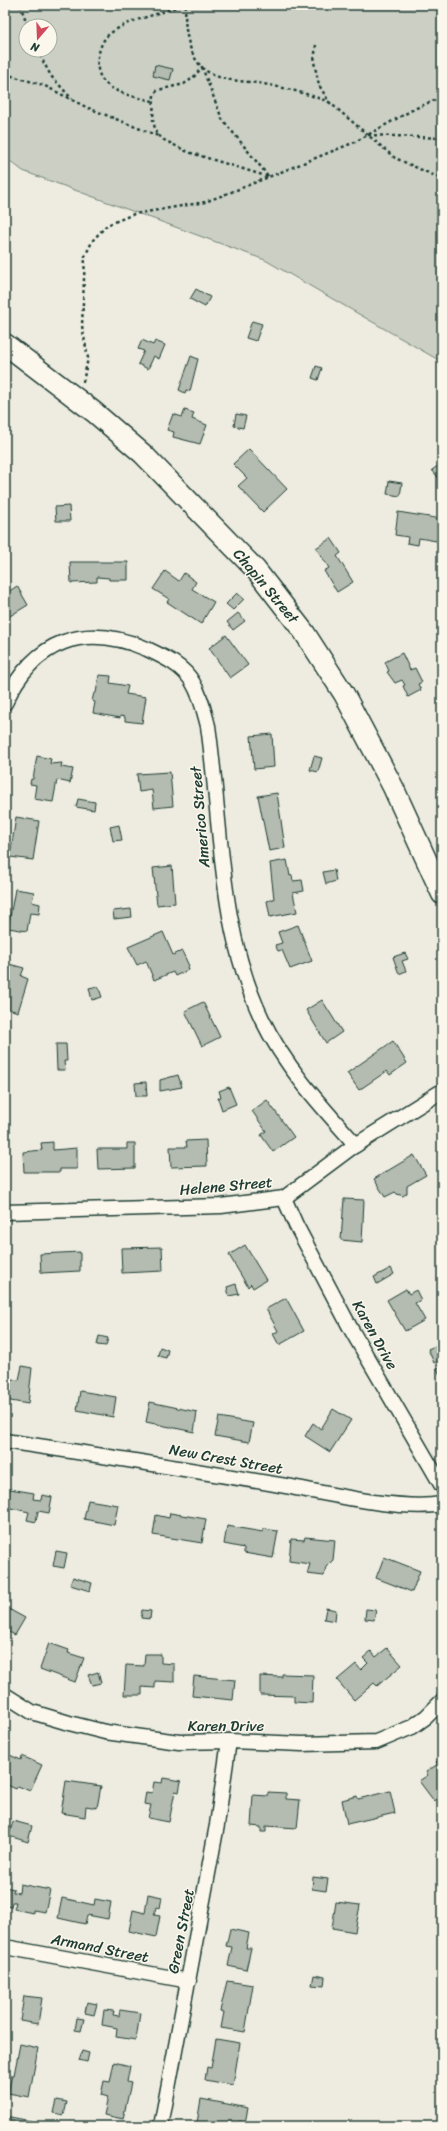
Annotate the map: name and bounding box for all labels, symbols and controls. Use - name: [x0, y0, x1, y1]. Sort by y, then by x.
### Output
- north arrow: [18, 18, 58, 58]
- text: N: [28, 37, 43, 58]
- street label: Chapin Street: [226, 542, 306, 630]
- street label: Americo Street: [183, 764, 217, 870]
- street label: Helene Street: [178, 1169, 274, 1203]
- street label: Karen Drive: [345, 1295, 405, 1375]
- street label: New Crest Street: [167, 1436, 285, 1482]
- street label: Karen Drive: [188, 1713, 265, 1739]
- street label: Green Street: [160, 1886, 202, 1976]
- street label: Armand Street: [48, 1926, 152, 1970]

